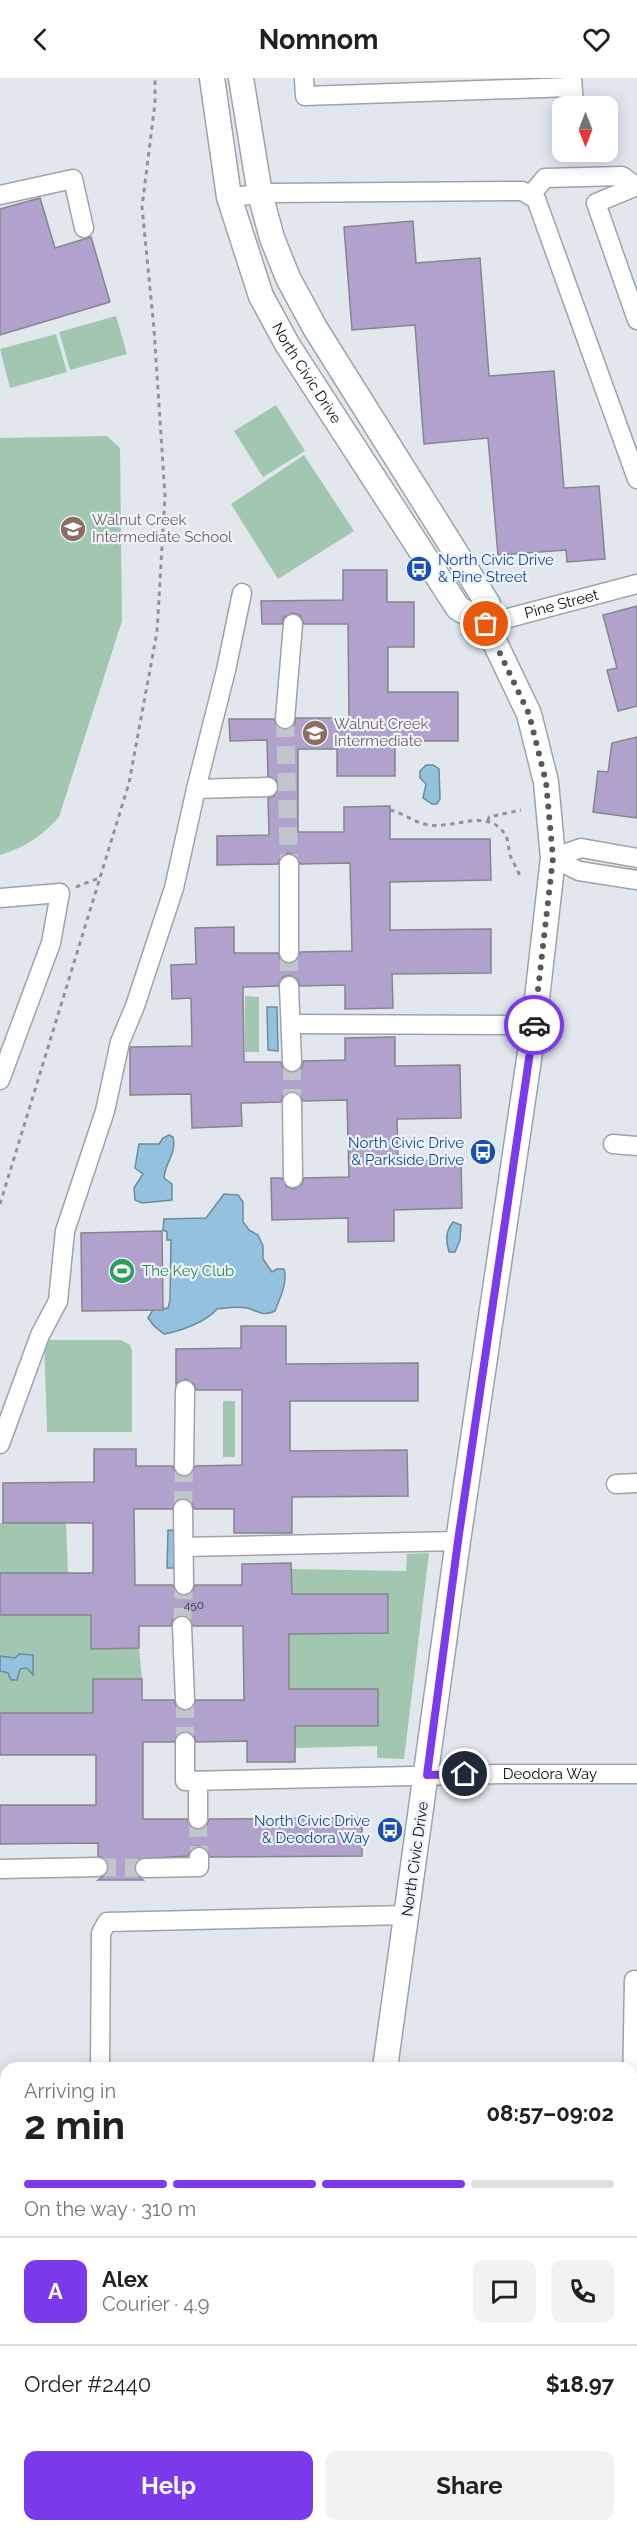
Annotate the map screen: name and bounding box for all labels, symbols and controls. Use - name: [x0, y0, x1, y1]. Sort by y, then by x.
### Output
- icon: back: [24, 23, 57, 56]
- icon: heart: [580, 23, 613, 56]
- text: Nomnom: [259, 24, 378, 55]
- north arrow: [552, 96, 618, 162]
- map controls: [552, 96, 618, 162]
- street label: North Civic Drive: [268, 320, 345, 427]
- place label: Walnut Creek Intermediate School: [92, 511, 233, 546]
- school or university icon: Walnut Creek Intermediate School: [58, 514, 88, 544]
- place label: North Civic Drive & Pine Street: [438, 551, 554, 586]
- bus stop icon: North Civic Drive & Pine Street: [404, 554, 434, 584]
- street label: Pine Street: [523, 586, 600, 622]
- pin: [460, 598, 511, 649]
- icon: bag: [469, 607, 502, 640]
- place label: Walnut Creek Intermediate: [334, 715, 429, 750]
- school or university icon: Walnut Creek Intermediate: [300, 718, 330, 748]
- courier: [504, 995, 564, 1055]
- icon: car: [518, 1009, 551, 1042]
- place label: North Civic Drive & Parkside Drive: [348, 1134, 464, 1169]
- bus stop icon: North Civic Drive & Parkside Drive: [468, 1137, 498, 1167]
- sports icon: The Key Club: [107, 1256, 137, 1286]
- place label: The Key Club: [142, 1262, 234, 1280]
- house number: 450: [184, 1598, 204, 1612]
- pin: [439, 1748, 490, 1799]
- icon: home: [448, 1757, 481, 1790]
- street label: Deodora Way: [503, 1765, 597, 1783]
- street label: North Civic Drive: [398, 1800, 432, 1918]
- place label: North Civic Drive & Deodora Way: [254, 1812, 370, 1847]
- bus stop icon: North Civic Drive & Deodora Way: [375, 1815, 405, 1845]
- text: Arriving in: [24, 2079, 116, 2103]
- text: 08:57–09:02: [487, 2100, 614, 2126]
- text: 2 min: [24, 2102, 125, 2148]
- text: On the way · 310 m: [24, 2197, 196, 2221]
- button: chat: [473, 2260, 536, 2323]
- button: phone: [551, 2260, 614, 2323]
- text: Alex: [102, 2266, 148, 2292]
- text: A: [48, 2278, 63, 2304]
- text: Courier · 4.9: [102, 2292, 210, 2316]
- text: Order #2440: [24, 2371, 151, 2397]
- text: $18.97: [546, 2371, 614, 2397]
- button: Help: [24, 2451, 313, 2520]
- button: Share: [325, 2451, 614, 2520]

